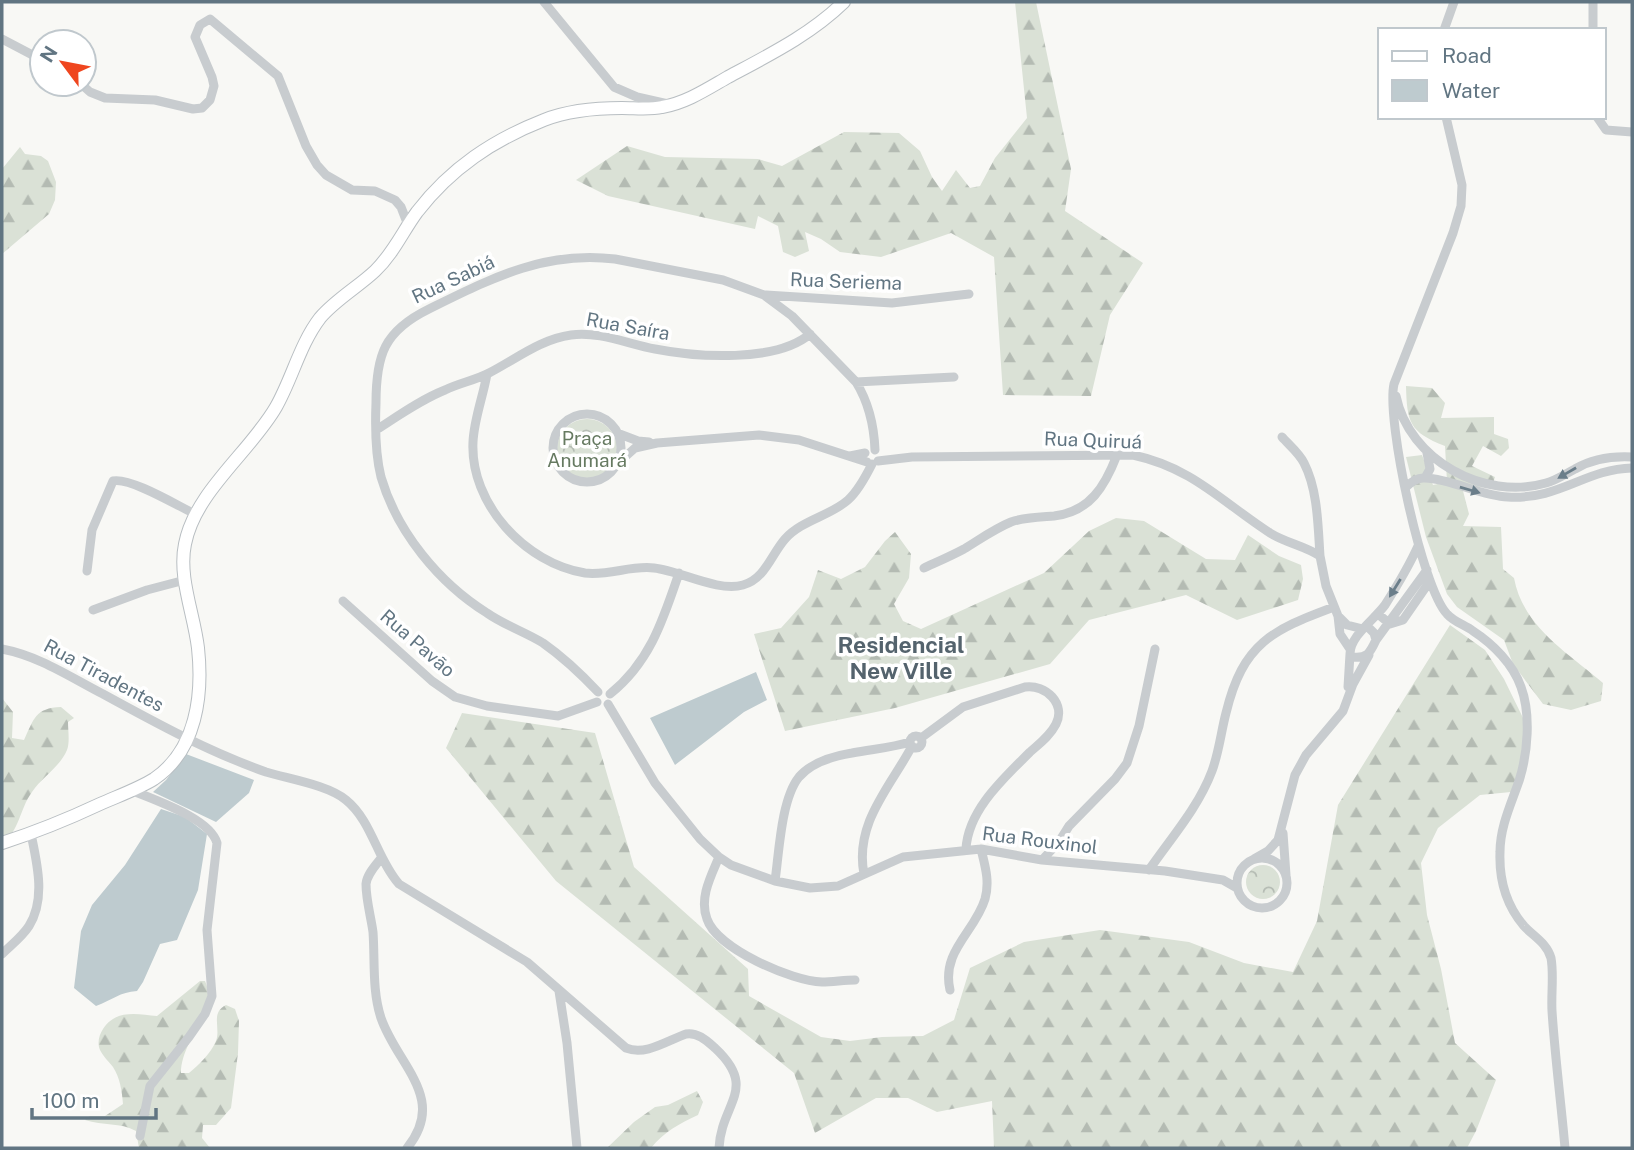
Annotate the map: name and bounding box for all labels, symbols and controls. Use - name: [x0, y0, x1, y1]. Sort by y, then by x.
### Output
- north arrow: [28, 28, 98, 98]
- legend: [1378, 28, 1606, 119]
- text: N: [35, 42, 62, 66]
- text: Road: [1442, 43, 1492, 68]
- text: Water: [1442, 78, 1500, 103]
- street label: Rua Sabiá: [408, 250, 498, 308]
- street label: Rua Seriema: [790, 268, 902, 294]
- street label: Rua Saíra: [585, 308, 671, 344]
- park label: Praça Anumará: [547, 427, 627, 471]
- street label: Rua Quiruá: [1044, 427, 1142, 453]
- one-way arrow: [1558, 467, 1577, 479]
- one-way arrow: [1460, 485, 1481, 495]
- one-way arrow: [1389, 578, 1402, 597]
- street label: Rua Pavão: [376, 605, 460, 681]
- district label: Residencial New Ville: [837, 631, 965, 684]
- street label: Rua Tiradentes: [40, 634, 168, 716]
- street label: Rua Rouxinol: [981, 822, 1099, 858]
- scale bar: [32, 1076, 156, 1120]
- text: 100 m: [42, 1088, 99, 1113]

